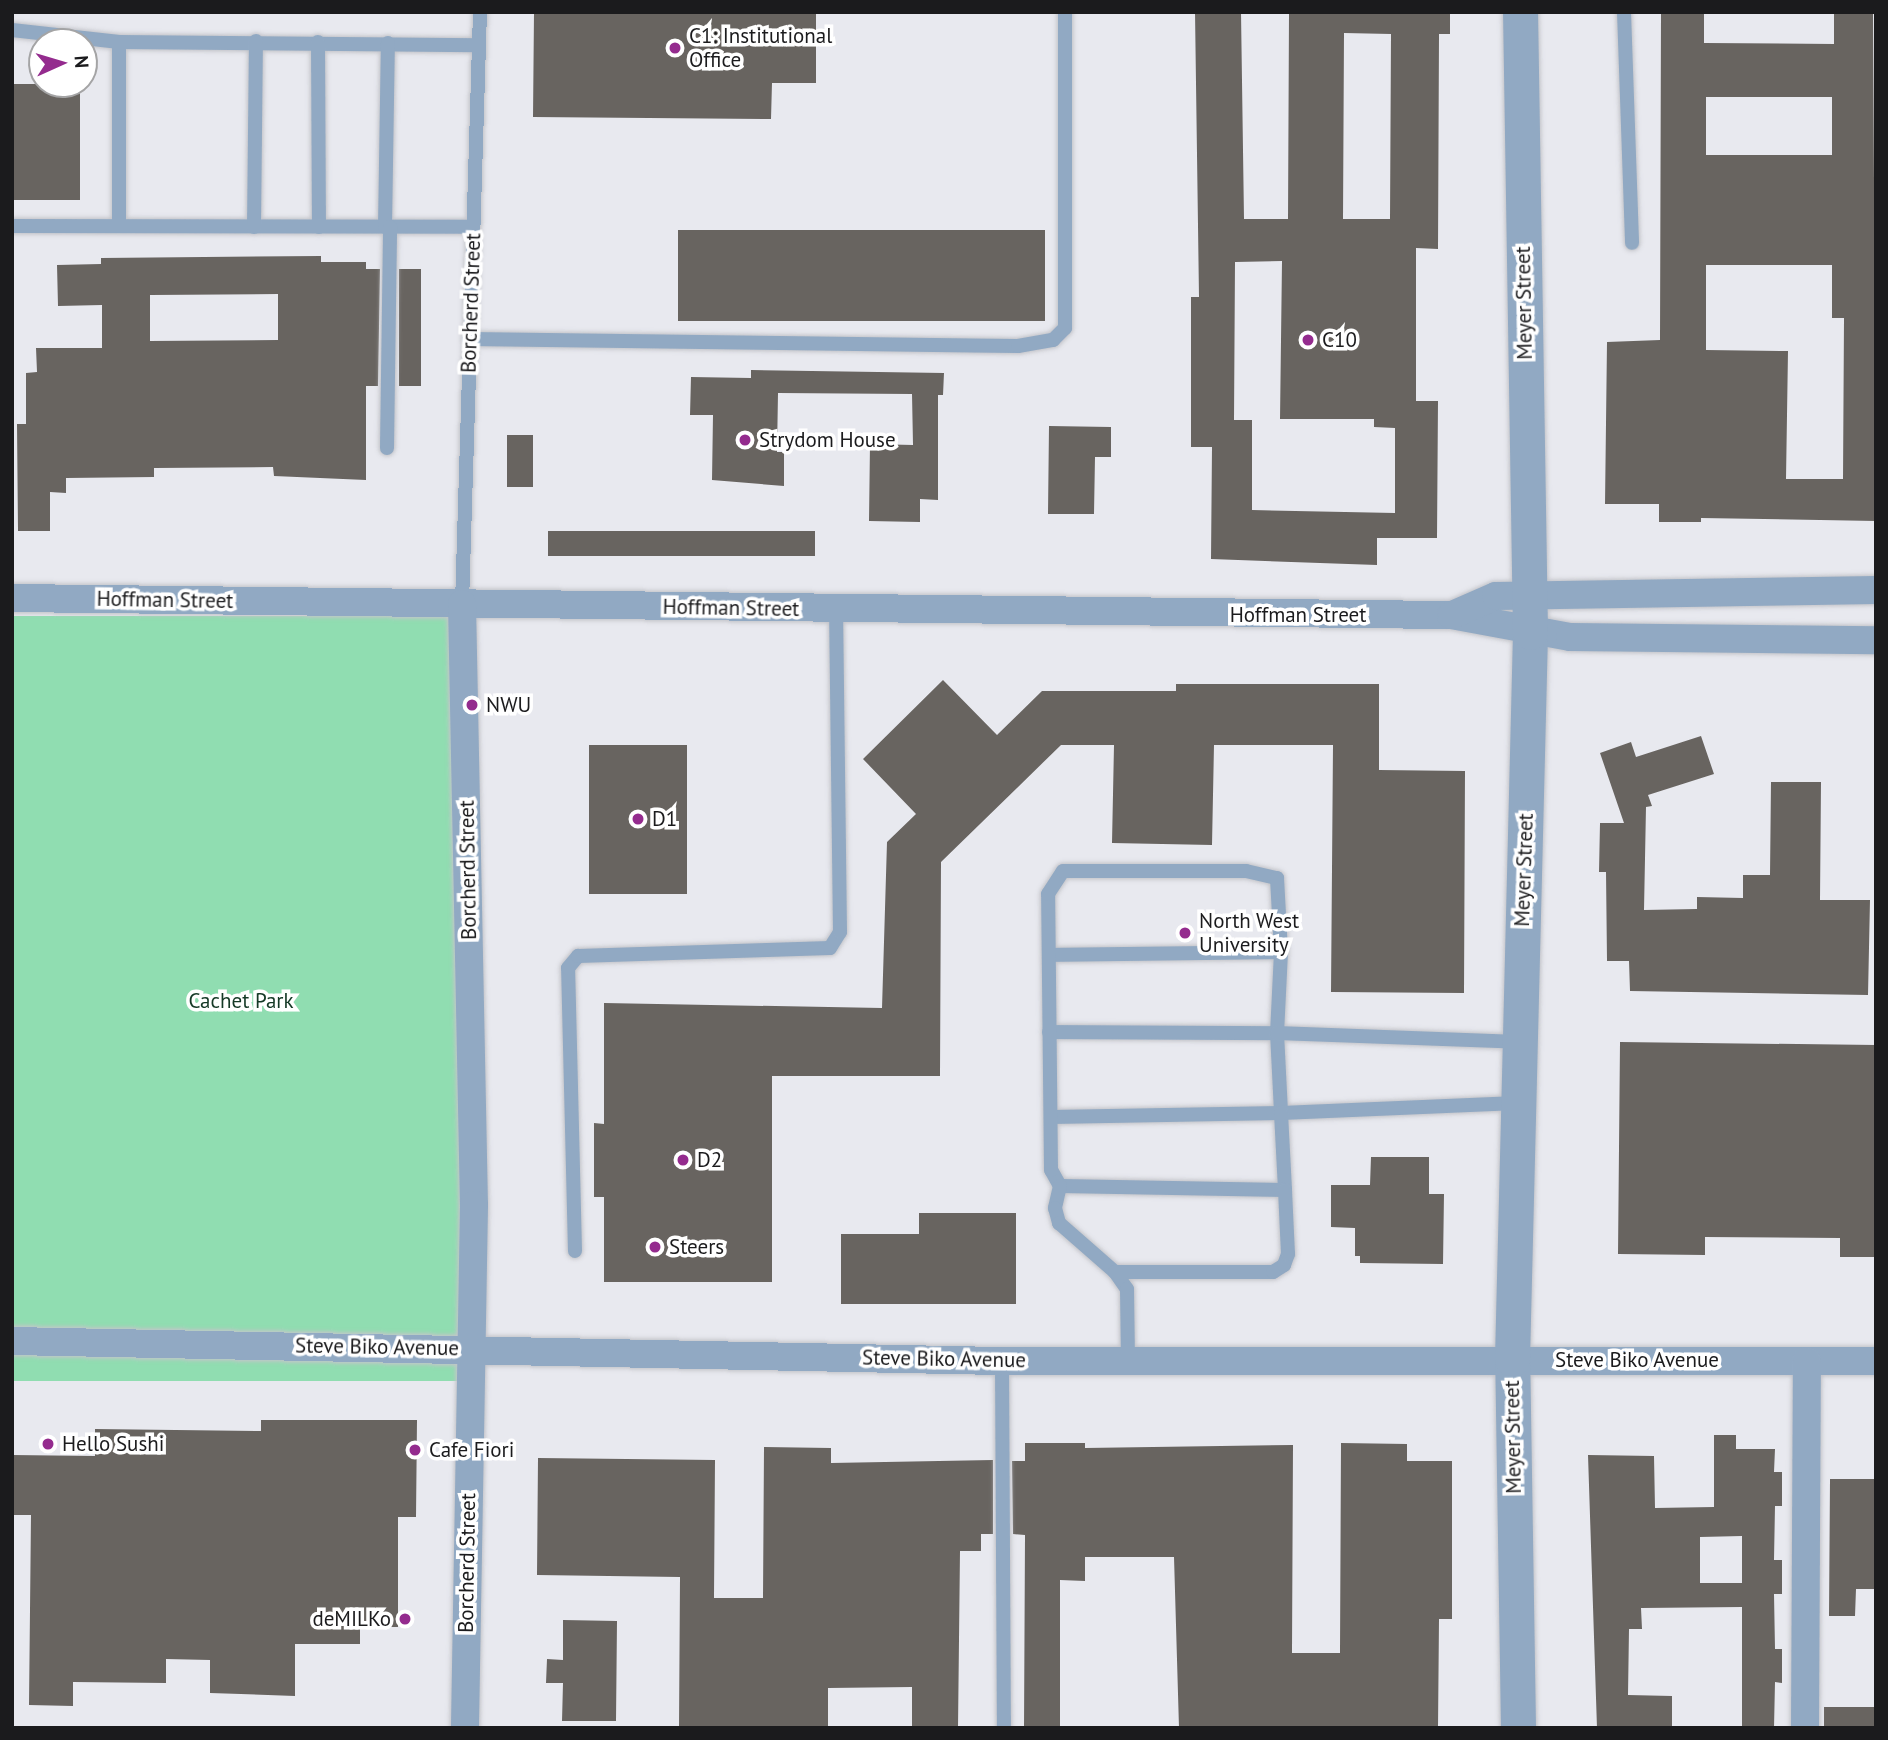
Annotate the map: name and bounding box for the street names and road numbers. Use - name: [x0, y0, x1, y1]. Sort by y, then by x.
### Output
- street label: Borcherd Street: [456, 233, 486, 373]
- street label: Meyer Street: [1510, 246, 1538, 360]
- street label: Hoffman Street: [96, 586, 234, 614]
- street label: Hoffman Street: [662, 594, 800, 622]
- street label: Hoffman Street: [1230, 602, 1366, 628]
- street label: Borcherd Street: [454, 800, 482, 940]
- street label: Meyer Street: [1509, 813, 1539, 927]
- street label: Steve Biko Avenue: [295, 1333, 459, 1361]
- street label: Steve Biko Avenue: [862, 1345, 1026, 1373]
- street label: Steve Biko Avenue: [1555, 1347, 1719, 1373]
- street label: Meyer Street: [1499, 1380, 1527, 1494]
- street label: Borcherd Street: [453, 1493, 481, 1633]

